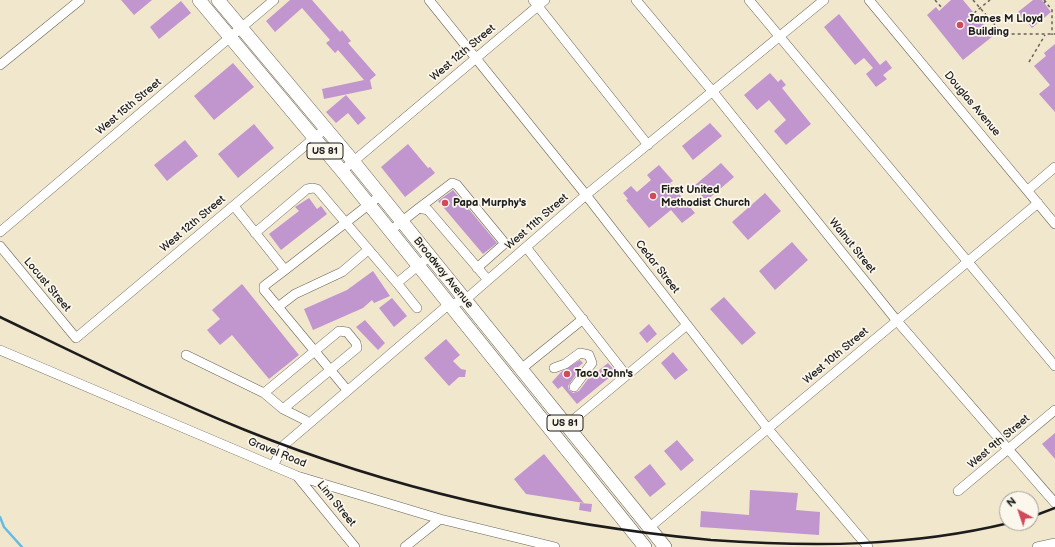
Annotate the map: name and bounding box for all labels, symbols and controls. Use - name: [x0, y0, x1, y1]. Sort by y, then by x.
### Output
- place label: James M Lloyd Building: [968, 12, 1043, 38]
- marker: James M Lloyd Building: [955, 20, 965, 30]
- street label: West 12th Street: [428, 22, 498, 84]
- street label: Douglas Avenue: [941, 69, 1003, 139]
- street label: West 15th Street: [94, 76, 164, 138]
- road number: US 81: [307, 143, 343, 159]
- place label: First United Methodist Church: [661, 183, 750, 209]
- street label: West 11th Street: [503, 191, 571, 253]
- marker: First United Methodist Church: [648, 191, 658, 201]
- street label: West 12th Street: [158, 193, 228, 255]
- place label: Papa Murphy's: [453, 196, 526, 210]
- marker: Papa Murphy's: [440, 198, 450, 208]
- street label: Walnut Street: [826, 216, 878, 276]
- street label: Broadway Avenue: [410, 235, 476, 311]
- street label: Cedar Street: [632, 238, 682, 296]
- street label: Locust Street: [21, 255, 73, 315]
- street label: West 10th Street: [801, 325, 871, 387]
- place label: Taco John's: [575, 367, 633, 381]
- marker: Taco John's: [562, 369, 572, 379]
- street label: West 9th Street: [965, 412, 1033, 472]
- road number: US 81: [547, 415, 583, 431]
- street label: Gravel Road: [246, 435, 308, 471]
- street label: Linn Street: [314, 479, 358, 529]
- north arrow: [999, 491, 1039, 531]
- text: N: [1004, 495, 1019, 510]

